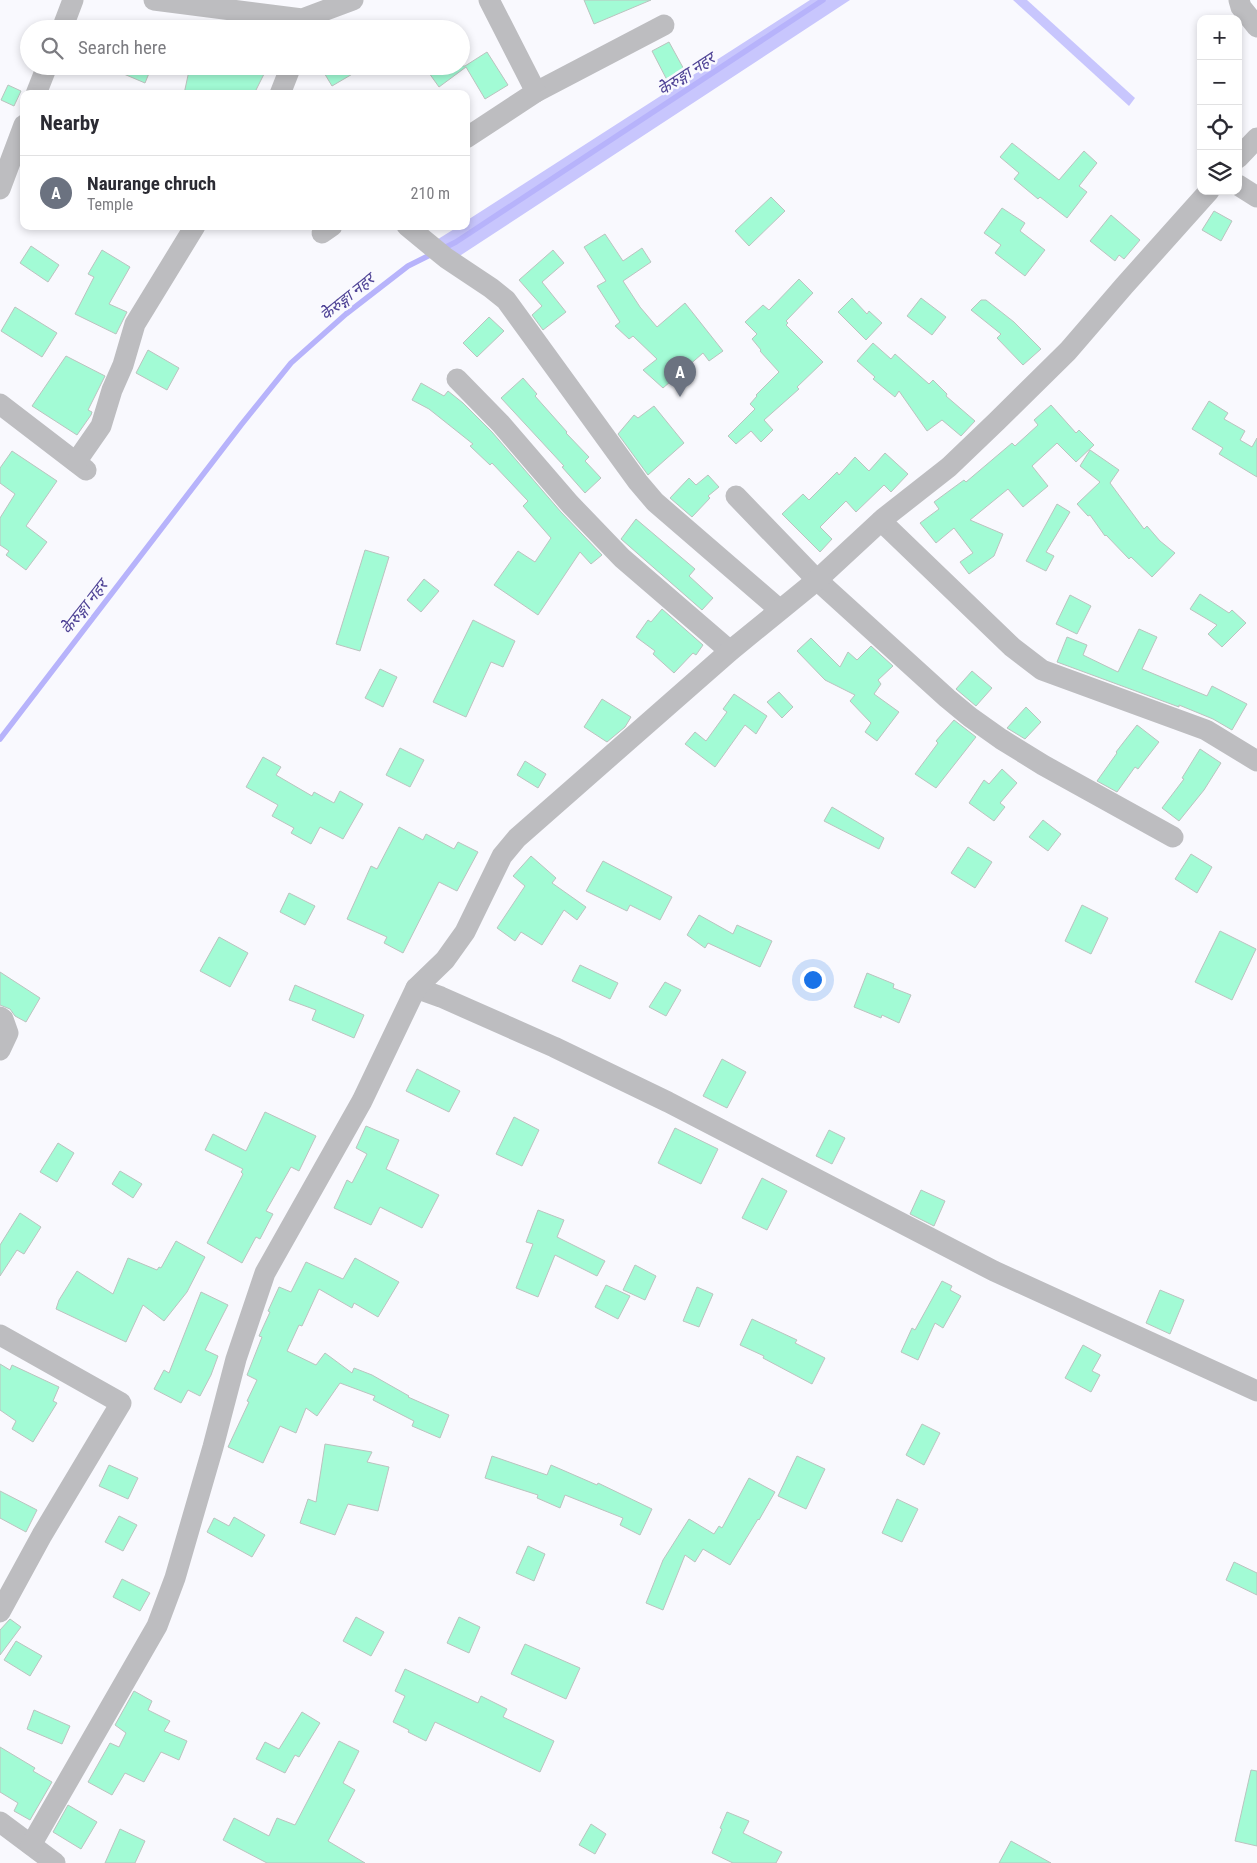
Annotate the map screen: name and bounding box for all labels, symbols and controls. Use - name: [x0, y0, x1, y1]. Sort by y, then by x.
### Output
- map controls: [1197, 15, 1242, 195]
- button: +: [1197, 15, 1242, 60]
- search box: [20, 20, 470, 75]
- icon: search: [38, 34, 66, 62]
- text: Search here: [78, 36, 166, 59]
- water label: केेरुङ्गा नहर: [654, 47, 721, 99]
- button: −: [1197, 60, 1242, 105]
- button: locate: [1197, 105, 1242, 150]
- text: Nearby: [40, 111, 99, 135]
- button: layers: [1197, 150, 1242, 195]
- text: Naurange chruch: [87, 172, 216, 195]
- text: A: [51, 184, 61, 203]
- text: 210 m: [411, 184, 450, 203]
- text: Temple: [87, 195, 133, 214]
- water label: केेरुङ्गा नहर: [316, 267, 380, 324]
- pin: A: [664, 356, 696, 397]
- water label: केेरुङ्गा नहर: [57, 573, 113, 638]
- your location: [800, 967, 826, 993]

